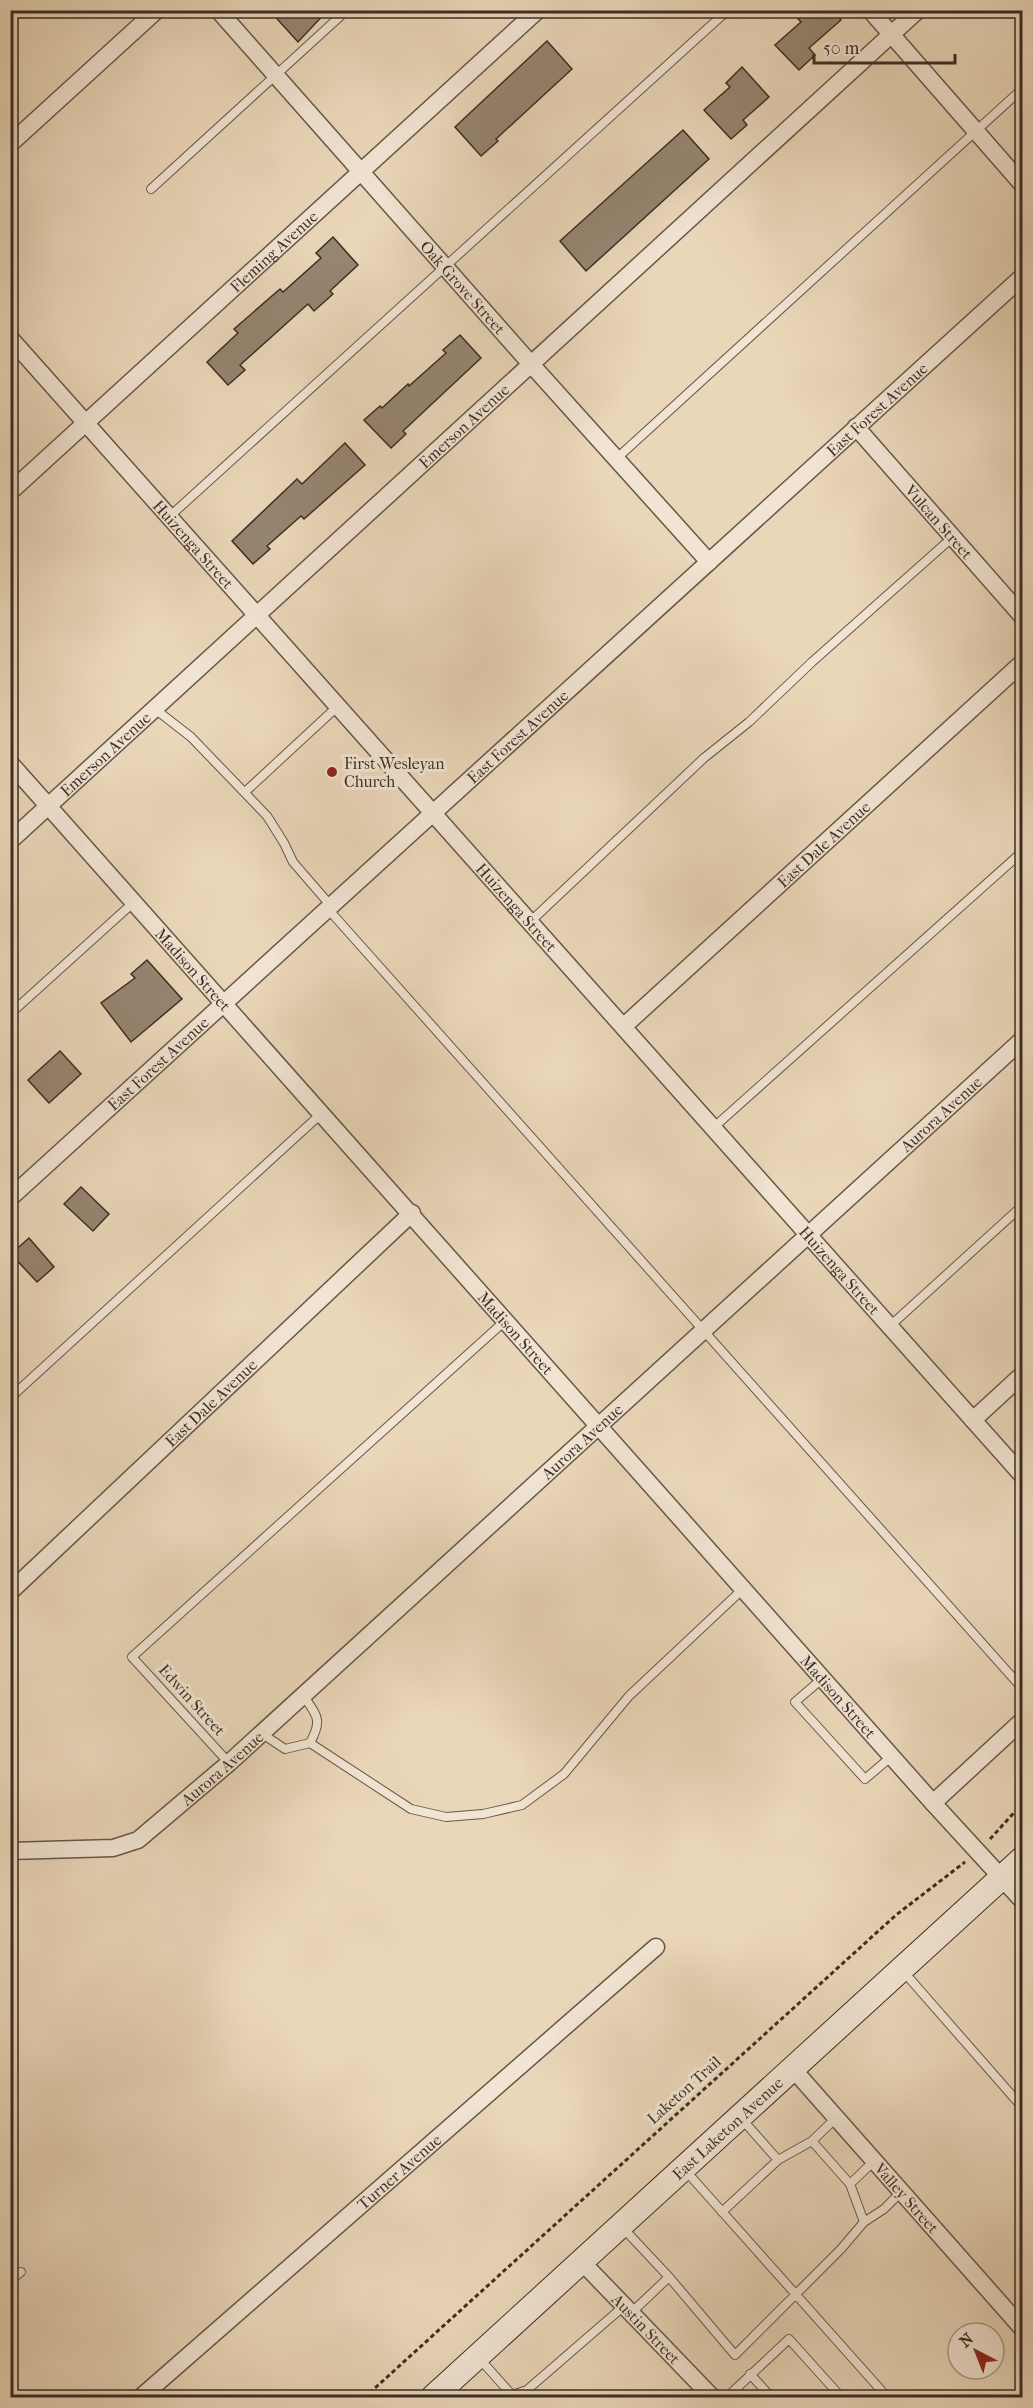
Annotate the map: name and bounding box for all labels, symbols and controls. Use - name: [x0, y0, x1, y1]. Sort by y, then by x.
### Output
- scale bar: [814, 27, 955, 65]
- text: 50 m: [823, 38, 860, 59]
- street label: Fleming Avenue: [226, 206, 321, 296]
- street label: Oak Grove Street: [417, 236, 510, 338]
- street label: East Forest Avenue: [822, 358, 931, 460]
- street label: Emerson Avenue: [414, 380, 513, 472]
- street label: Vulcan Street: [901, 480, 977, 563]
- street label: Huizenga Street: [149, 496, 238, 593]
- street label: East Forest Avenue: [463, 685, 572, 787]
- street label: Emerson Avenue: [56, 708, 154, 800]
- place label: First Wesleyan Church: [344, 754, 445, 791]
- marker: First Wesleyan Church: [325, 765, 339, 779]
- street label: East Dale Avenue: [773, 797, 874, 891]
- street label: Huizenga Street: [472, 859, 561, 956]
- street label: Madison Street: [151, 924, 235, 1015]
- street label: East Forest Avenue: [103, 1013, 212, 1114]
- street label: Aurora Avenue: [896, 1072, 986, 1156]
- street label: Huizenga Street: [795, 1222, 884, 1319]
- street label: Madison Street: [474, 1288, 558, 1378]
- street label: East Dale Avenue: [161, 1355, 261, 1450]
- street label: Aurora Avenue: [537, 1399, 626, 1484]
- street label: Madison Street: [797, 1651, 880, 1742]
- street label: Edwin Street: [155, 1660, 229, 1740]
- street label: Aurora Avenue: [176, 1727, 267, 1810]
- street label: Laketon Trail: [643, 2052, 725, 2128]
- street label: East Laketon Avenue: [668, 2073, 787, 2184]
- street label: Turner Avenue: [353, 2130, 445, 2213]
- street label: Valley Street: [870, 2158, 943, 2237]
- street label: Austin Street: [607, 2289, 685, 2368]
- north arrow: [946, 2321, 1006, 2381]
- text: N: [955, 2329, 978, 2351]

